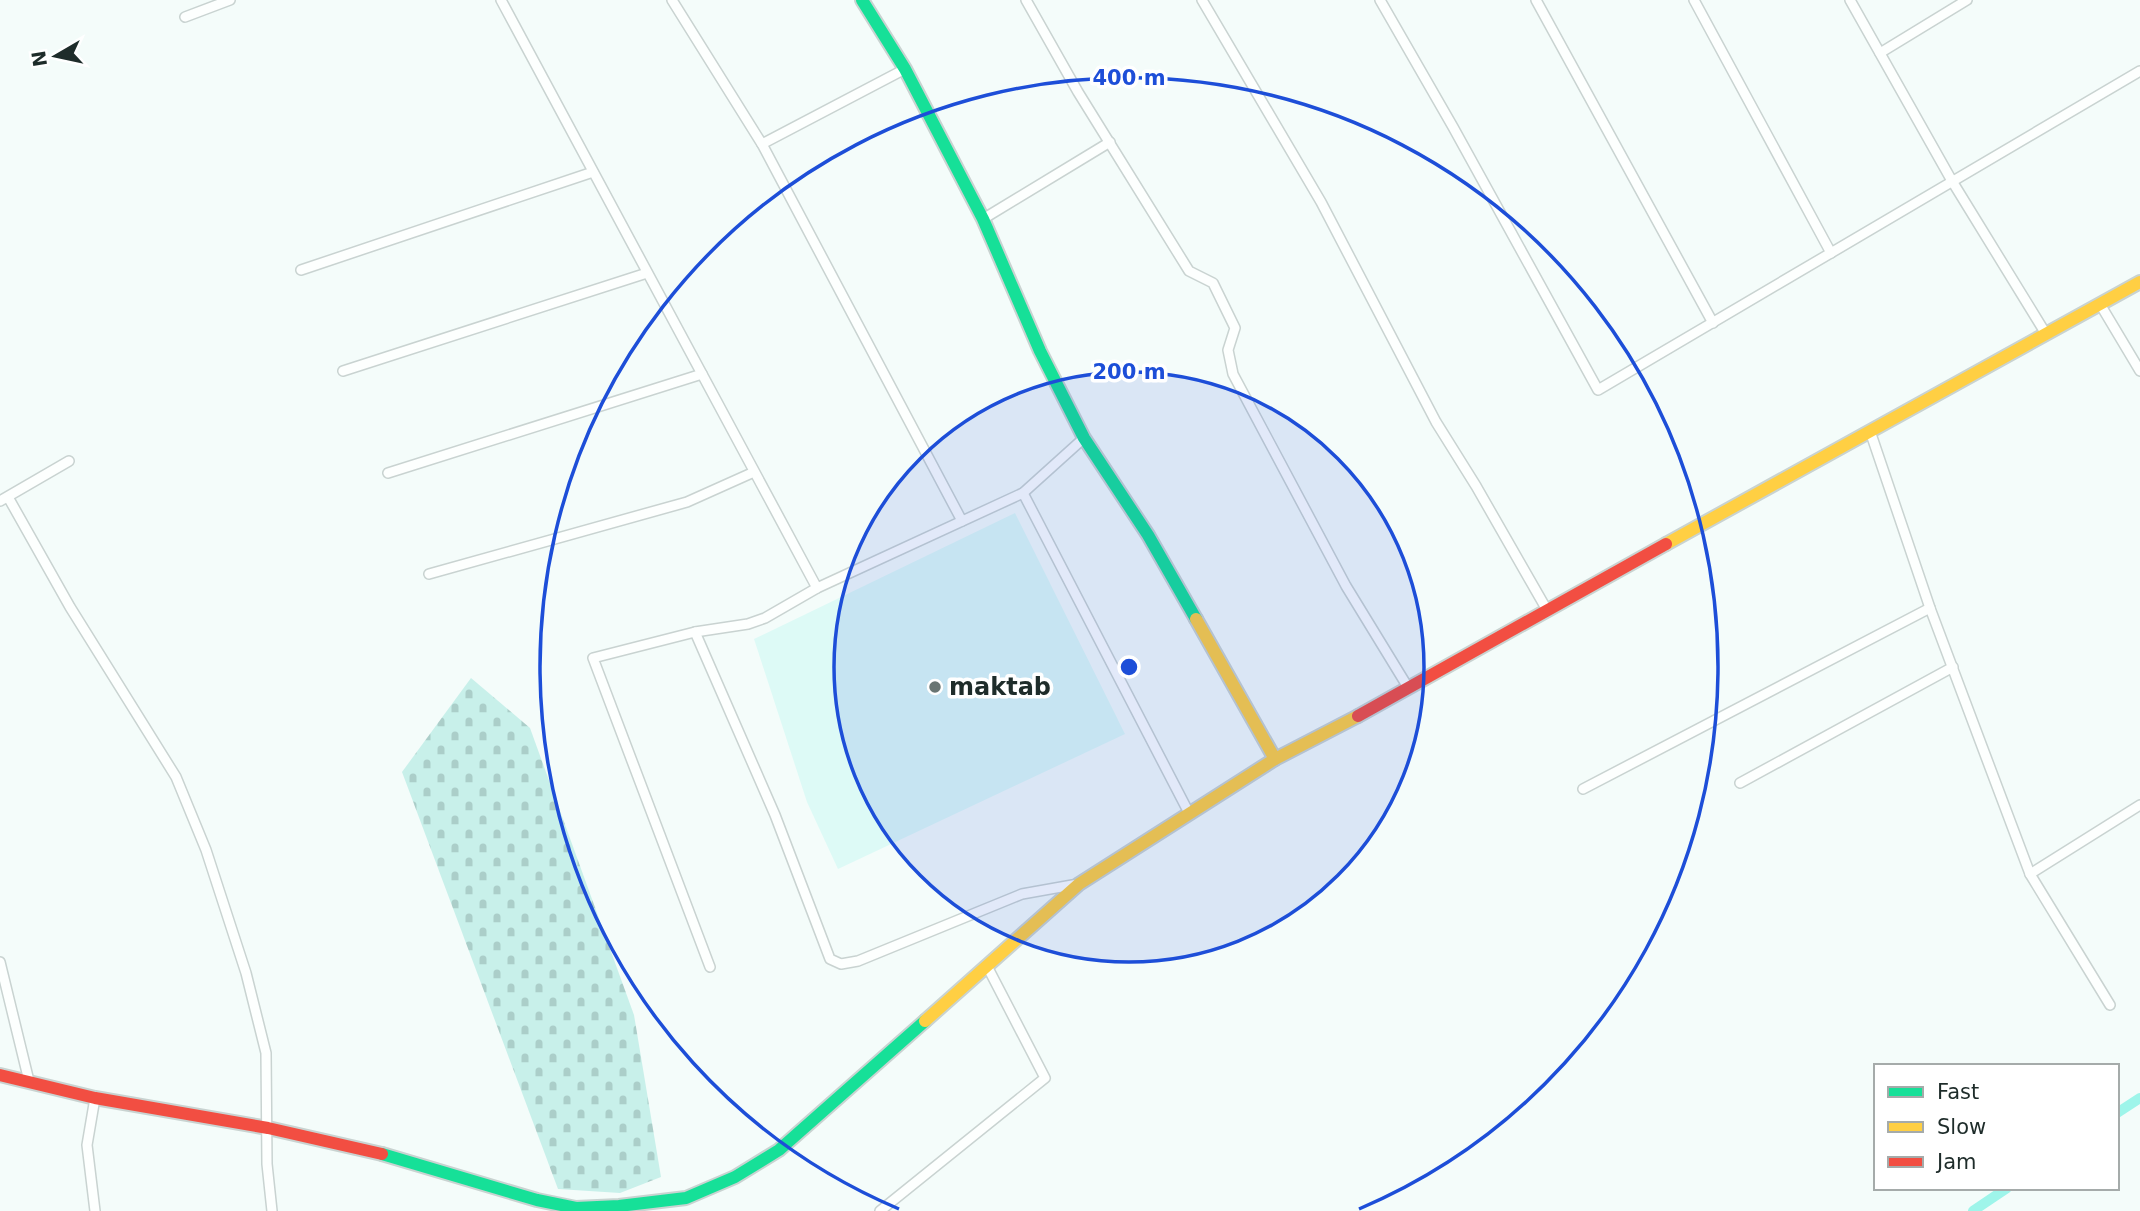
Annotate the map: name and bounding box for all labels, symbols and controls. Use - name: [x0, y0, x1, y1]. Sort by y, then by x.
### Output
- north arrow: [21, 21, 91, 91]
- text: N: [27, 49, 51, 68]
- text: 400 m: [1092, 66, 1166, 90]
- text: 200 m: [1092, 360, 1166, 384]
- centre of rings: [1117, 655, 1141, 679]
- place label: maktab: [949, 673, 1051, 701]
- marker: maktab: [927, 679, 943, 695]
- legend: [1874, 1064, 2119, 1190]
- text: Fast: [1937, 1080, 1979, 1104]
- text: Slow: [1937, 1115, 1986, 1139]
- text: Jam: [1935, 1150, 1977, 1174]

